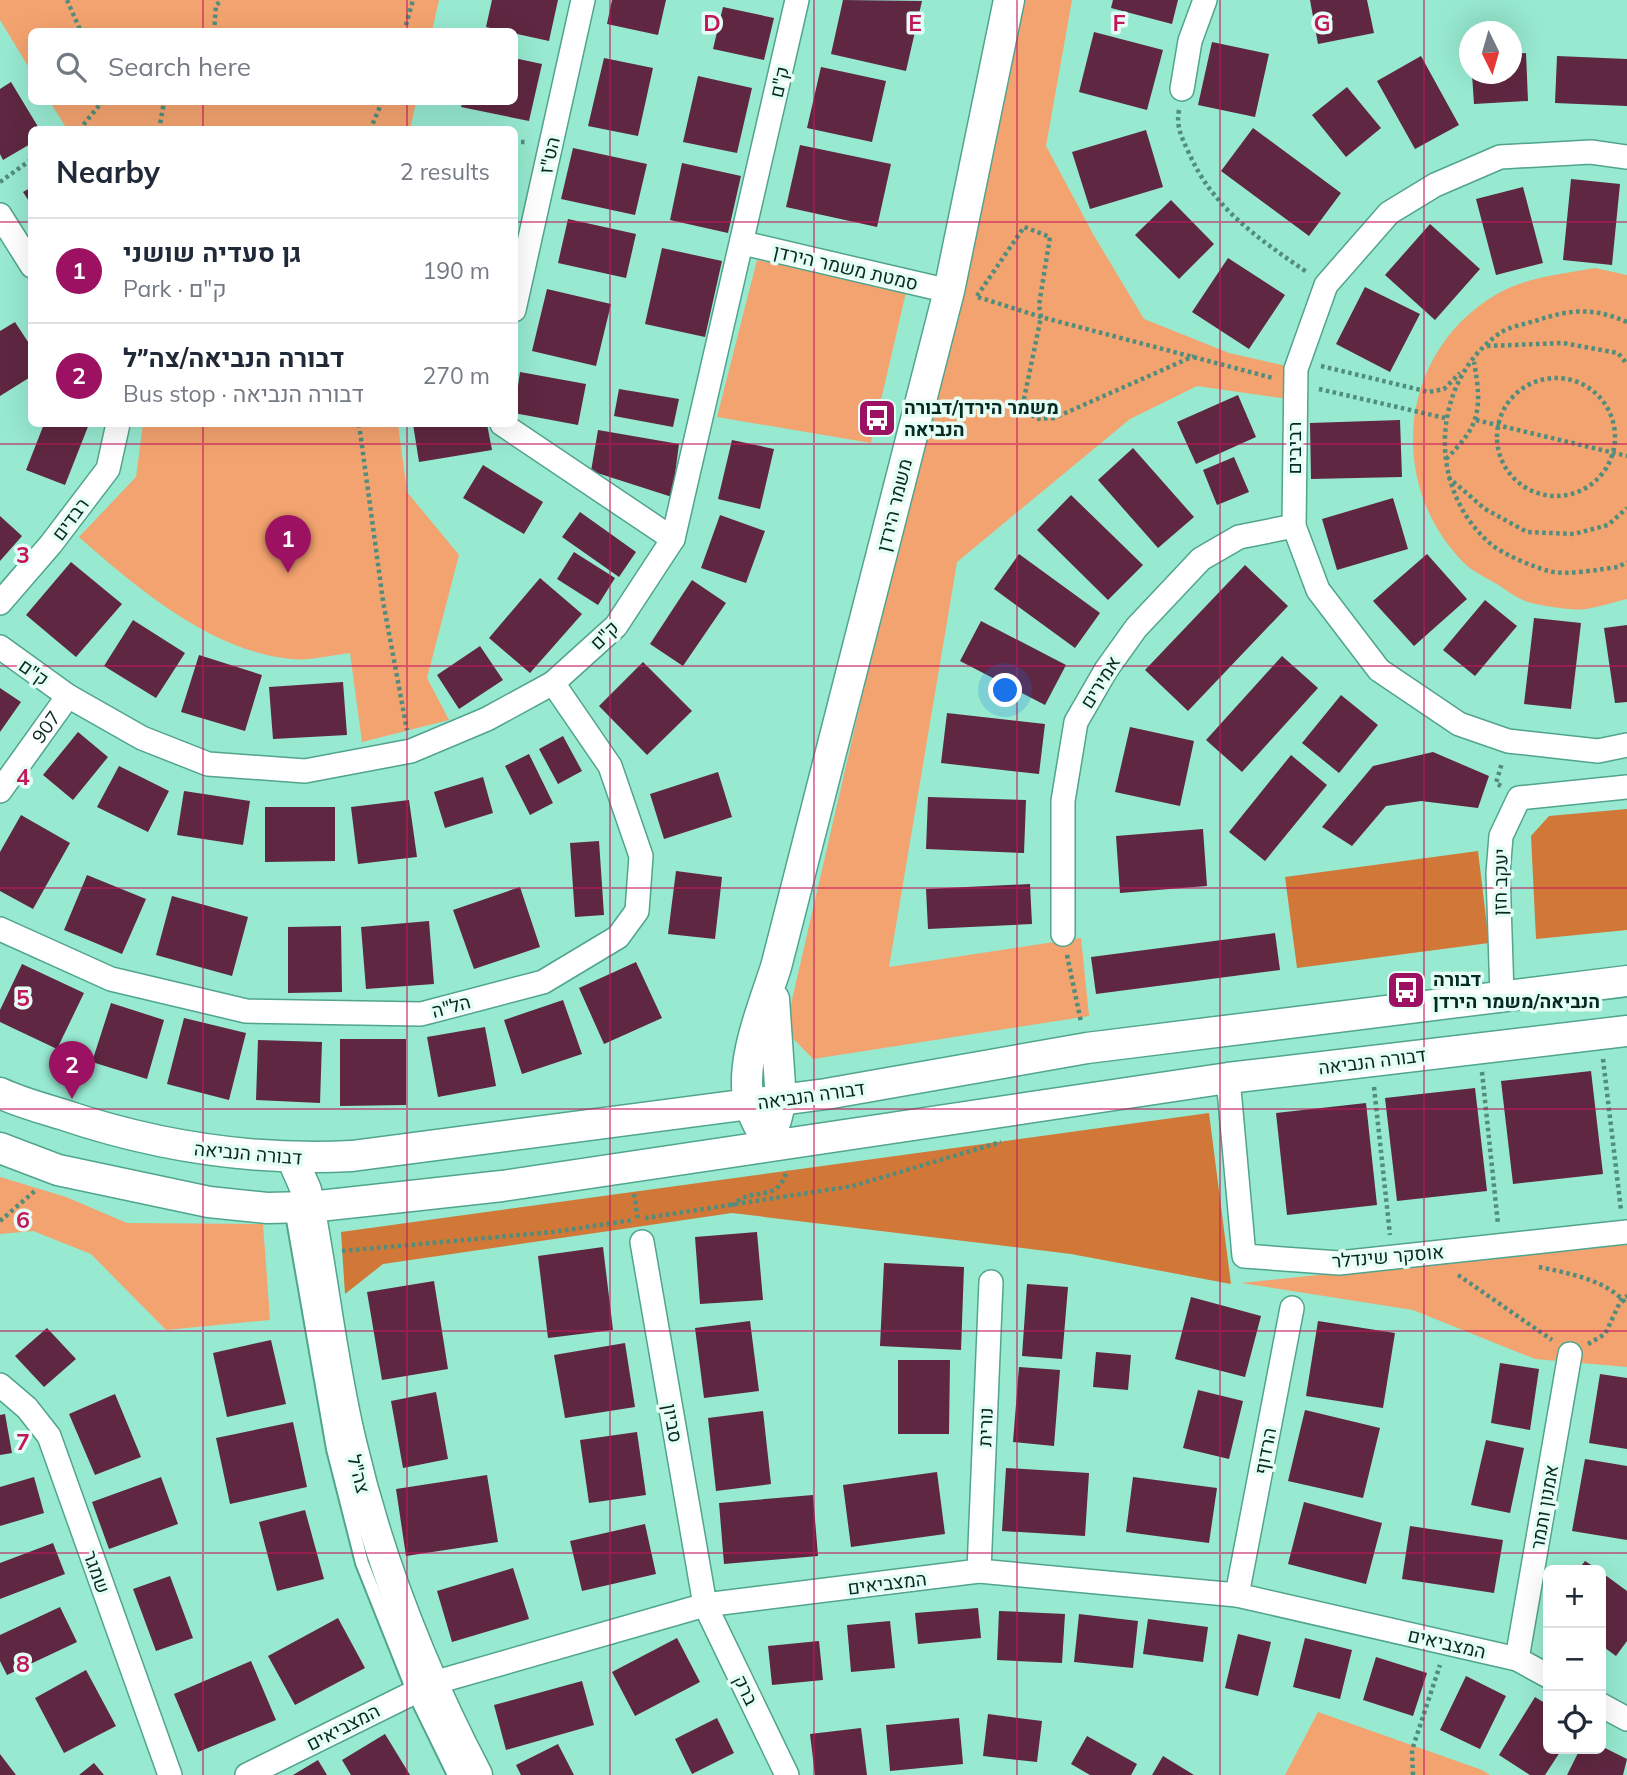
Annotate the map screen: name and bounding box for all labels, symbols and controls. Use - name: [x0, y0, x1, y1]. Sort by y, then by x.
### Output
- text: D: [703, 8, 721, 37]
- text: E: [908, 8, 922, 37]
- text: F: [1112, 8, 1126, 37]
- text: G: [1313, 8, 1331, 37]
- north arrow: [1459, 21, 1522, 84]
- search box: [28, 28, 518, 105]
- icon: search: [52, 48, 90, 86]
- text: Search here: [108, 50, 251, 83]
- street label: ק"ם: [764, 64, 794, 100]
- street label: הט"ז: [533, 134, 565, 176]
- text: Nearby: [56, 153, 160, 191]
- text: 2 results: [400, 157, 490, 186]
- text: גן סעדיה שושני: [123, 236, 302, 269]
- street label: סמטת משמר הירדן: [771, 239, 921, 295]
- text: 1: [72, 256, 86, 285]
- text: 190 m: [422, 256, 490, 285]
- text: Park · ק"ם: [123, 274, 227, 303]
- text: דבורה הנביאה/צה״ל: [123, 341, 344, 374]
- text: 2: [72, 361, 86, 390]
- text: 270 m: [422, 361, 490, 390]
- text: Bus stop · דבורה הנביאה: [123, 379, 364, 408]
- place label: משמר הירדן/דבורה הנביאה: [904, 395, 1059, 441]
- bus stop icon: משמר הירדן/דבורה הנביאה: [856, 397, 898, 439]
- street label: רביבים: [1282, 422, 1306, 474]
- street label: משמר הירדן: [871, 456, 917, 554]
- street label: רבדים: [46, 493, 94, 545]
- pin: 1: [265, 515, 311, 573]
- text: 3: [16, 540, 30, 569]
- street label: ק"ם: [584, 615, 624, 655]
- street label: אמירים: [1075, 651, 1125, 713]
- street label: ק"ם: [14, 653, 54, 691]
- your location: [988, 673, 1022, 707]
- street label: 907: [26, 706, 66, 748]
- text: 4: [16, 762, 30, 791]
- street label: יעקב חזן: [1487, 848, 1513, 916]
- place label: דבורה הנביאה/משמר הירדן: [1433, 967, 1600, 1013]
- bus stop icon: דבורה הנביאה/משמר הירדן: [1385, 969, 1427, 1011]
- text: 5: [16, 983, 30, 1012]
- street label: הל"ה: [429, 989, 473, 1023]
- pin: 2: [49, 1041, 95, 1099]
- street label: דבורה הנביאה: [1317, 1042, 1427, 1079]
- street label: דבורה הנביאה: [756, 1076, 866, 1114]
- street label: דבורה הנביאה: [193, 1136, 303, 1170]
- text: 6: [16, 1205, 30, 1234]
- street label: אוסקר שינדלר: [1331, 1239, 1445, 1273]
- street label: סביון: [658, 1402, 688, 1444]
- street label: נורית: [972, 1407, 998, 1447]
- street label: הרדוף: [1249, 1426, 1281, 1476]
- text: 7: [16, 1427, 30, 1456]
- street label: צה"ל: [342, 1452, 376, 1496]
- street label: אמנון ותמר: [1525, 1463, 1563, 1551]
- street label: שמגר: [78, 1547, 116, 1597]
- map controls: [1543, 1565, 1606, 1754]
- button: +: [1543, 1565, 1606, 1628]
- street label: המצביאים: [846, 1566, 928, 1600]
- street label: המצביאים: [1406, 1622, 1488, 1664]
- button: −: [1543, 1628, 1606, 1691]
- text: 8: [16, 1649, 30, 1678]
- street label: ברק: [728, 1671, 764, 1709]
- button: locate: [1543, 1691, 1606, 1754]
- street label: המצביאים: [302, 1698, 384, 1756]

